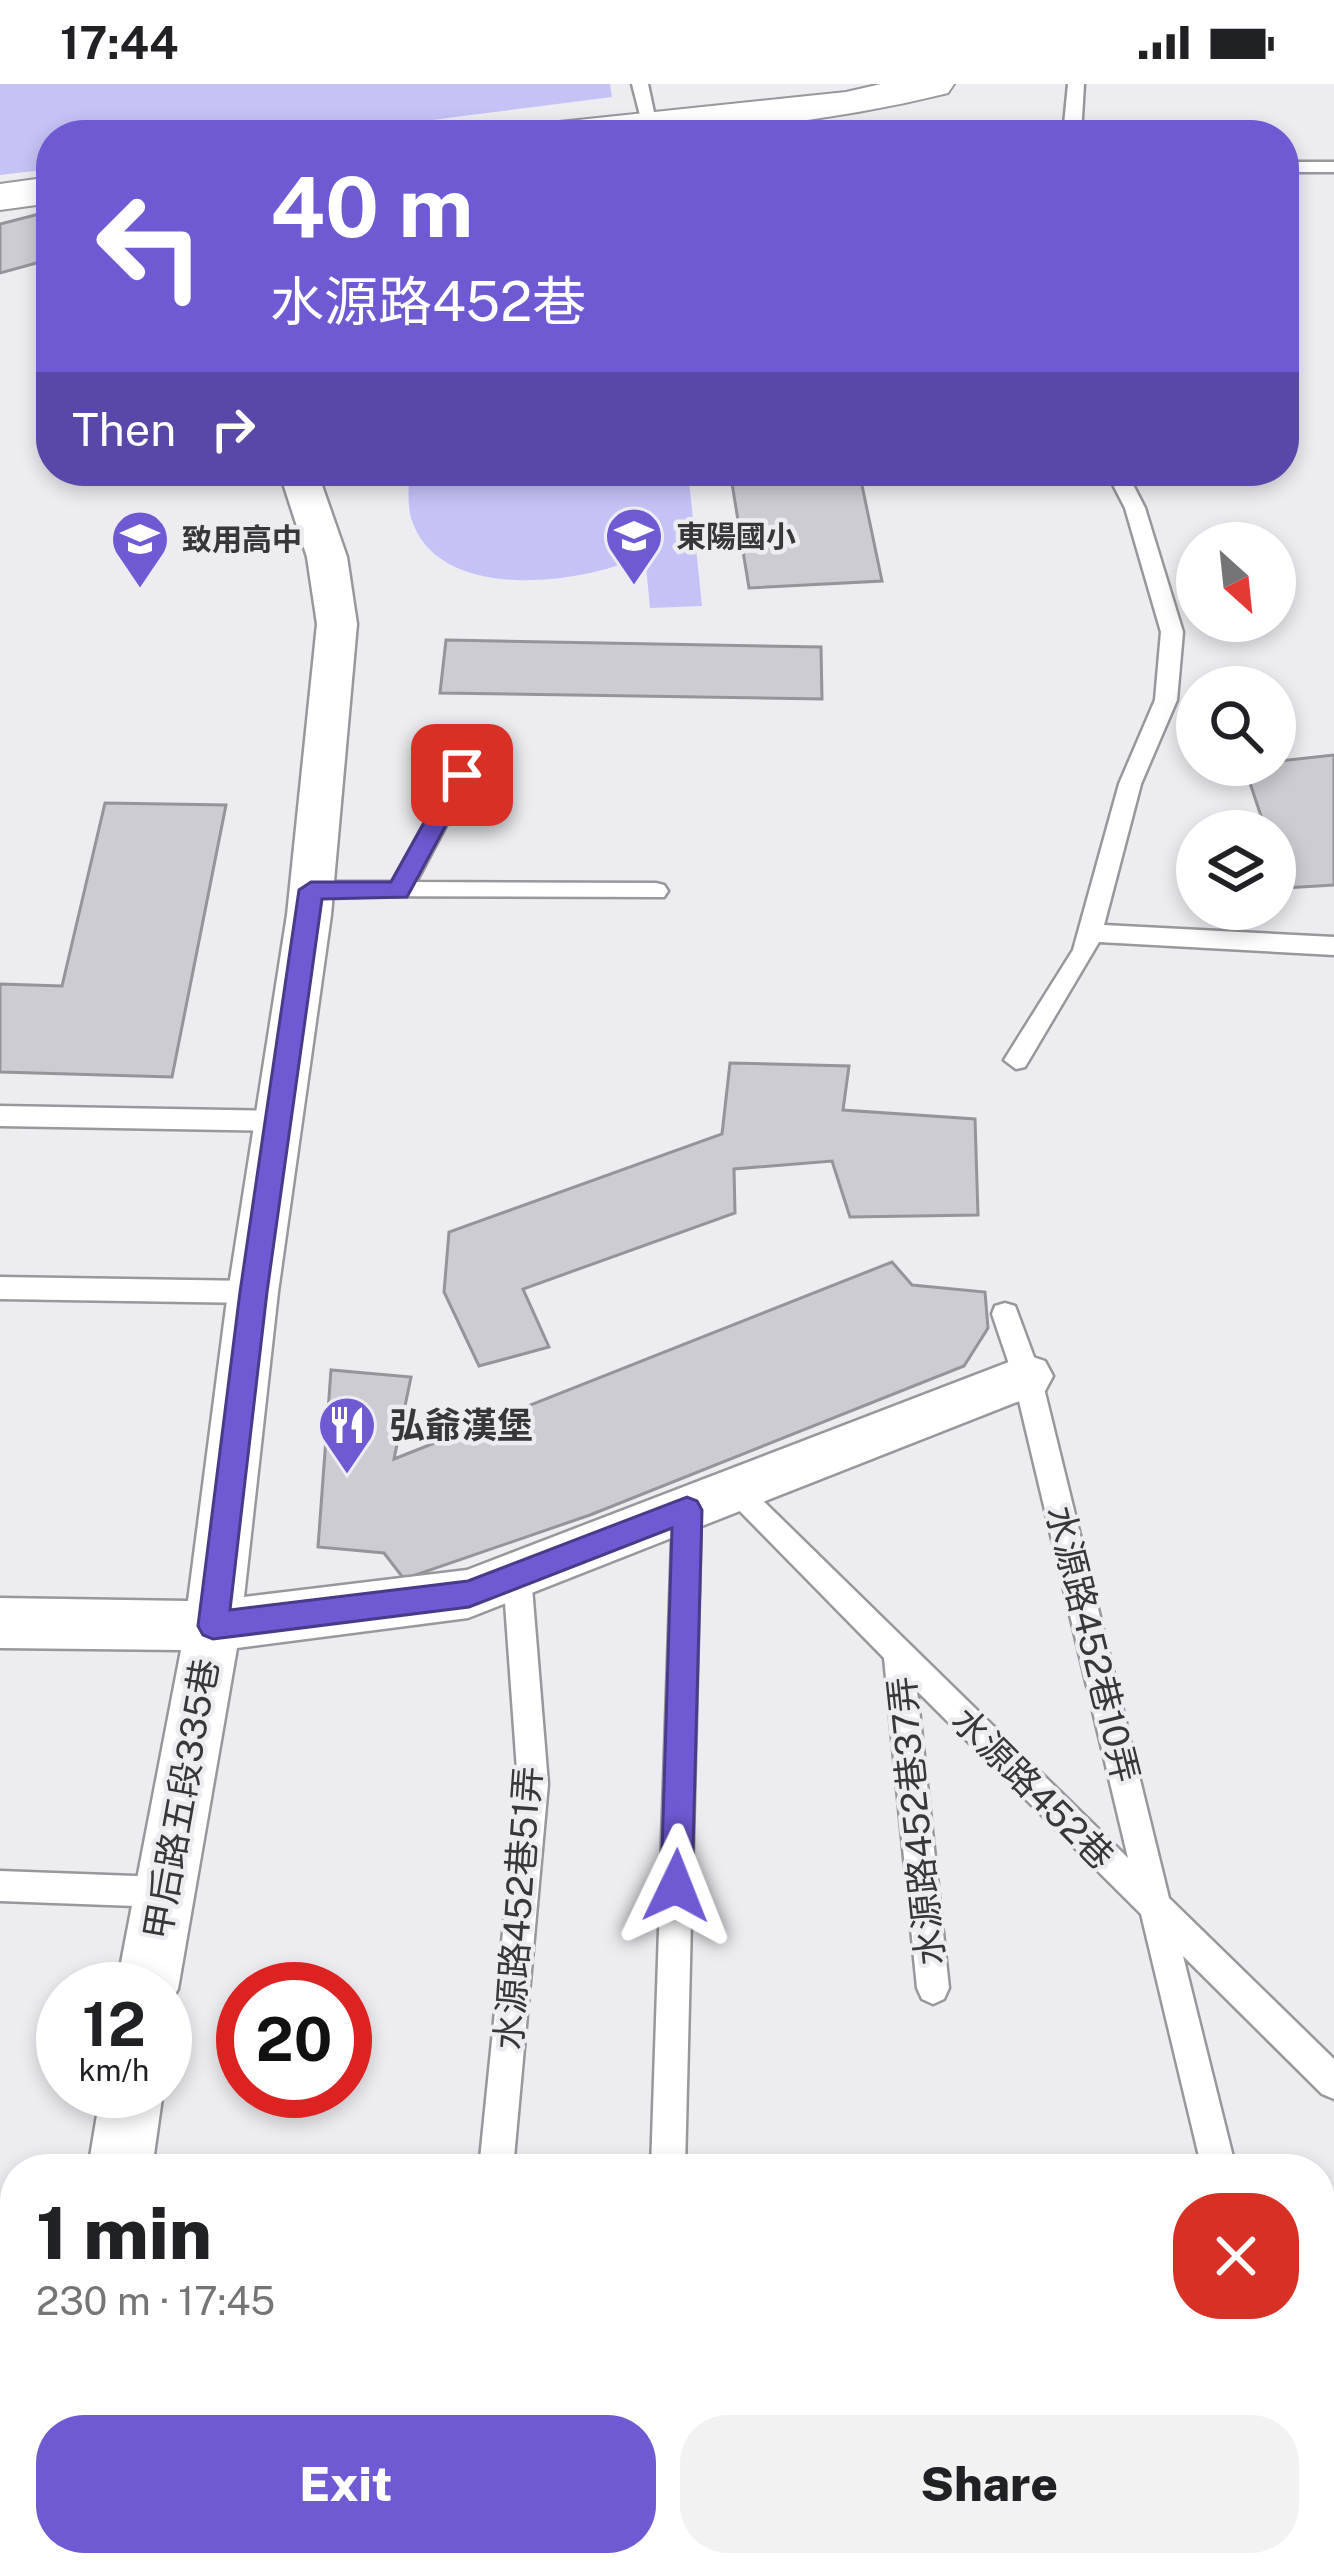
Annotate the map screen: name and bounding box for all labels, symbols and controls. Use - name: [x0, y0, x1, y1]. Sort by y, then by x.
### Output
- text: 17:44: [60, 16, 178, 69]
- text: 40 m: [270, 157, 473, 256]
- icon: left: [72, 168, 228, 324]
- text: 水源路452巷: [270, 270, 586, 333]
- icon: right: [200, 396, 266, 462]
- text: Then: [72, 403, 176, 456]
- school or university icon: 東陽國小: [603, 505, 665, 587]
- school or university icon: 致用高中: [109, 508, 171, 590]
- place label: 東陽國小: [676, 518, 796, 554]
- place label: 致用高中: [182, 521, 302, 557]
- north arrow: [1176, 522, 1296, 642]
- map controls: [1176, 522, 1296, 930]
- button: search: [1176, 666, 1296, 786]
- pin: [411, 724, 513, 826]
- icon: arrive: [429, 742, 495, 808]
- button: layers: [1176, 810, 1296, 930]
- restaurant icon: 弘爺漢堡: [316, 1394, 378, 1476]
- place label: 弘爺漢堡: [389, 1404, 533, 1446]
- street label: 水源路452巷10弄: [1038, 1501, 1148, 1787]
- street label: 甲后路五段335巷: [136, 1655, 226, 1943]
- street label: 水源路452巷37弄: [880, 1674, 952, 1968]
- street label: 水源路452巷: [944, 1699, 1122, 1877]
- street label: 水源路452巷51弄: [487, 1765, 549, 2051]
- position arrow: [613, 1823, 739, 1949]
- speed limit sign: 20: [216, 1962, 372, 2118]
- text: 12: [82, 1989, 146, 2060]
- text: km/h: [79, 2052, 149, 2088]
- text: 1 min: [36, 2191, 212, 2275]
- button: close: [1173, 2193, 1299, 2319]
- text: 230 m · 17:45: [36, 2278, 275, 2324]
- button: Exit: [36, 2415, 656, 2553]
- button: Share: [680, 2415, 1299, 2553]

